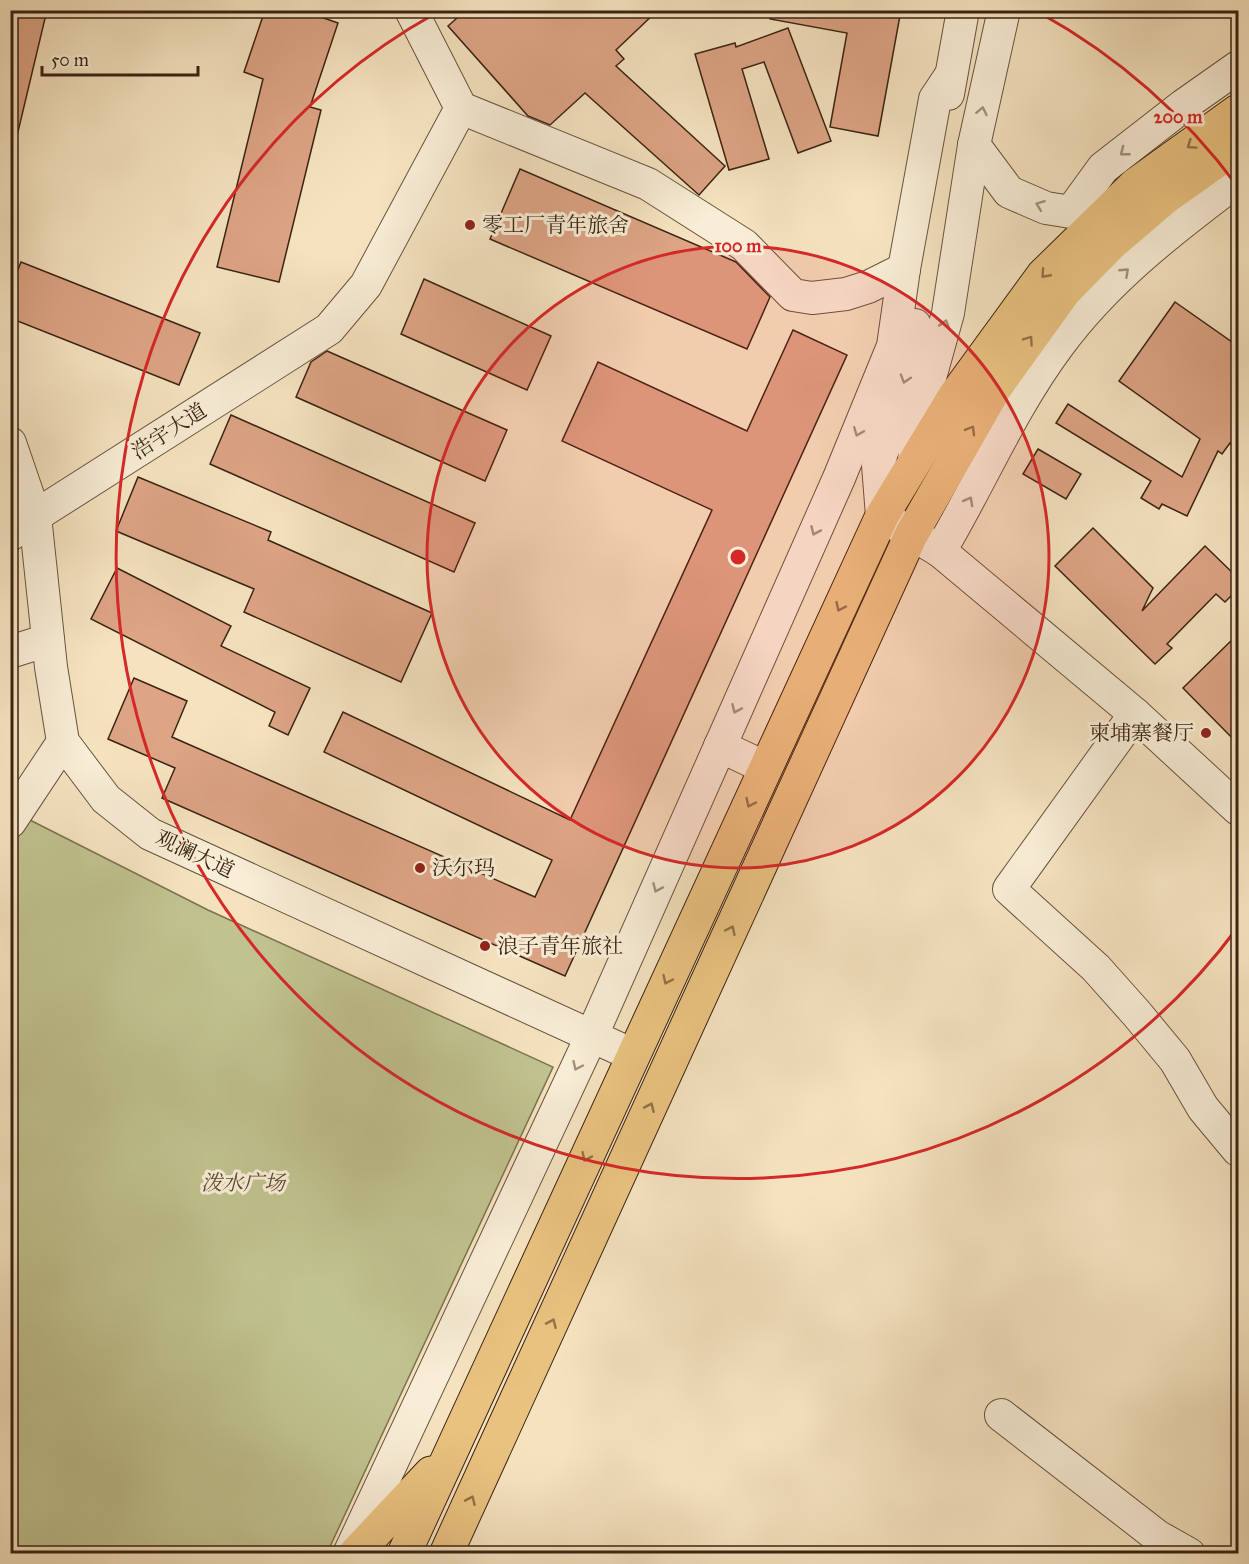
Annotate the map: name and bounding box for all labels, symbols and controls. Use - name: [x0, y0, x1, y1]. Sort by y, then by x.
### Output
- scale bar: [42, 39, 198, 77]
- text: 50 m: [51, 49, 89, 71]
- one-way arrow: [975, 106, 988, 116]
- text: 200 m: [1154, 106, 1203, 128]
- one-way arrow: [1186, 138, 1197, 149]
- one-way arrow: [1120, 144, 1131, 155]
- one-way arrow: [1036, 200, 1047, 212]
- place label: 零工厂青年旅舍: [482, 212, 629, 238]
- marker: 零工厂青年旅舍: [463, 218, 477, 232]
- text: 100 m: [715, 235, 762, 257]
- one-way arrow: [1041, 267, 1052, 277]
- one-way arrow: [1119, 268, 1129, 279]
- one-way arrow: [938, 319, 950, 329]
- one-way arrow: [1022, 336, 1033, 347]
- one-way arrow: [900, 373, 912, 384]
- street label: 浩宇大道: [127, 397, 211, 465]
- one-way arrow: [853, 426, 865, 437]
- one-way arrow: [964, 426, 975, 436]
- one-way arrow: [962, 496, 973, 507]
- one-way arrow: [810, 525, 822, 536]
- centre of rings: [728, 547, 748, 567]
- one-way arrow: [836, 601, 848, 612]
- one-way arrow: [731, 703, 743, 714]
- place label: 柬埔寨餐厅: [1089, 720, 1194, 746]
- marker: 柬埔寨餐厅: [1199, 726, 1213, 740]
- one-way arrow: [745, 797, 757, 808]
- street label: 观澜大道: [151, 824, 239, 884]
- place label: 沃尔玛: [432, 855, 495, 881]
- marker: 沃尔玛: [413, 861, 427, 875]
- one-way arrow: [652, 881, 664, 892]
- one-way arrow: [723, 925, 735, 936]
- place label: 浪子青年旅社: [497, 933, 623, 959]
- marker: 浪子青年旅社: [478, 939, 492, 953]
- one-way arrow: [663, 974, 675, 985]
- one-way arrow: [573, 1059, 585, 1070]
- one-way arrow: [643, 1103, 655, 1114]
- one-way arrow: [581, 1151, 593, 1162]
- park label: 泼水广场: [201, 1170, 287, 1196]
- one-way arrow: [544, 1318, 556, 1329]
- one-way arrow: [463, 1496, 475, 1507]

